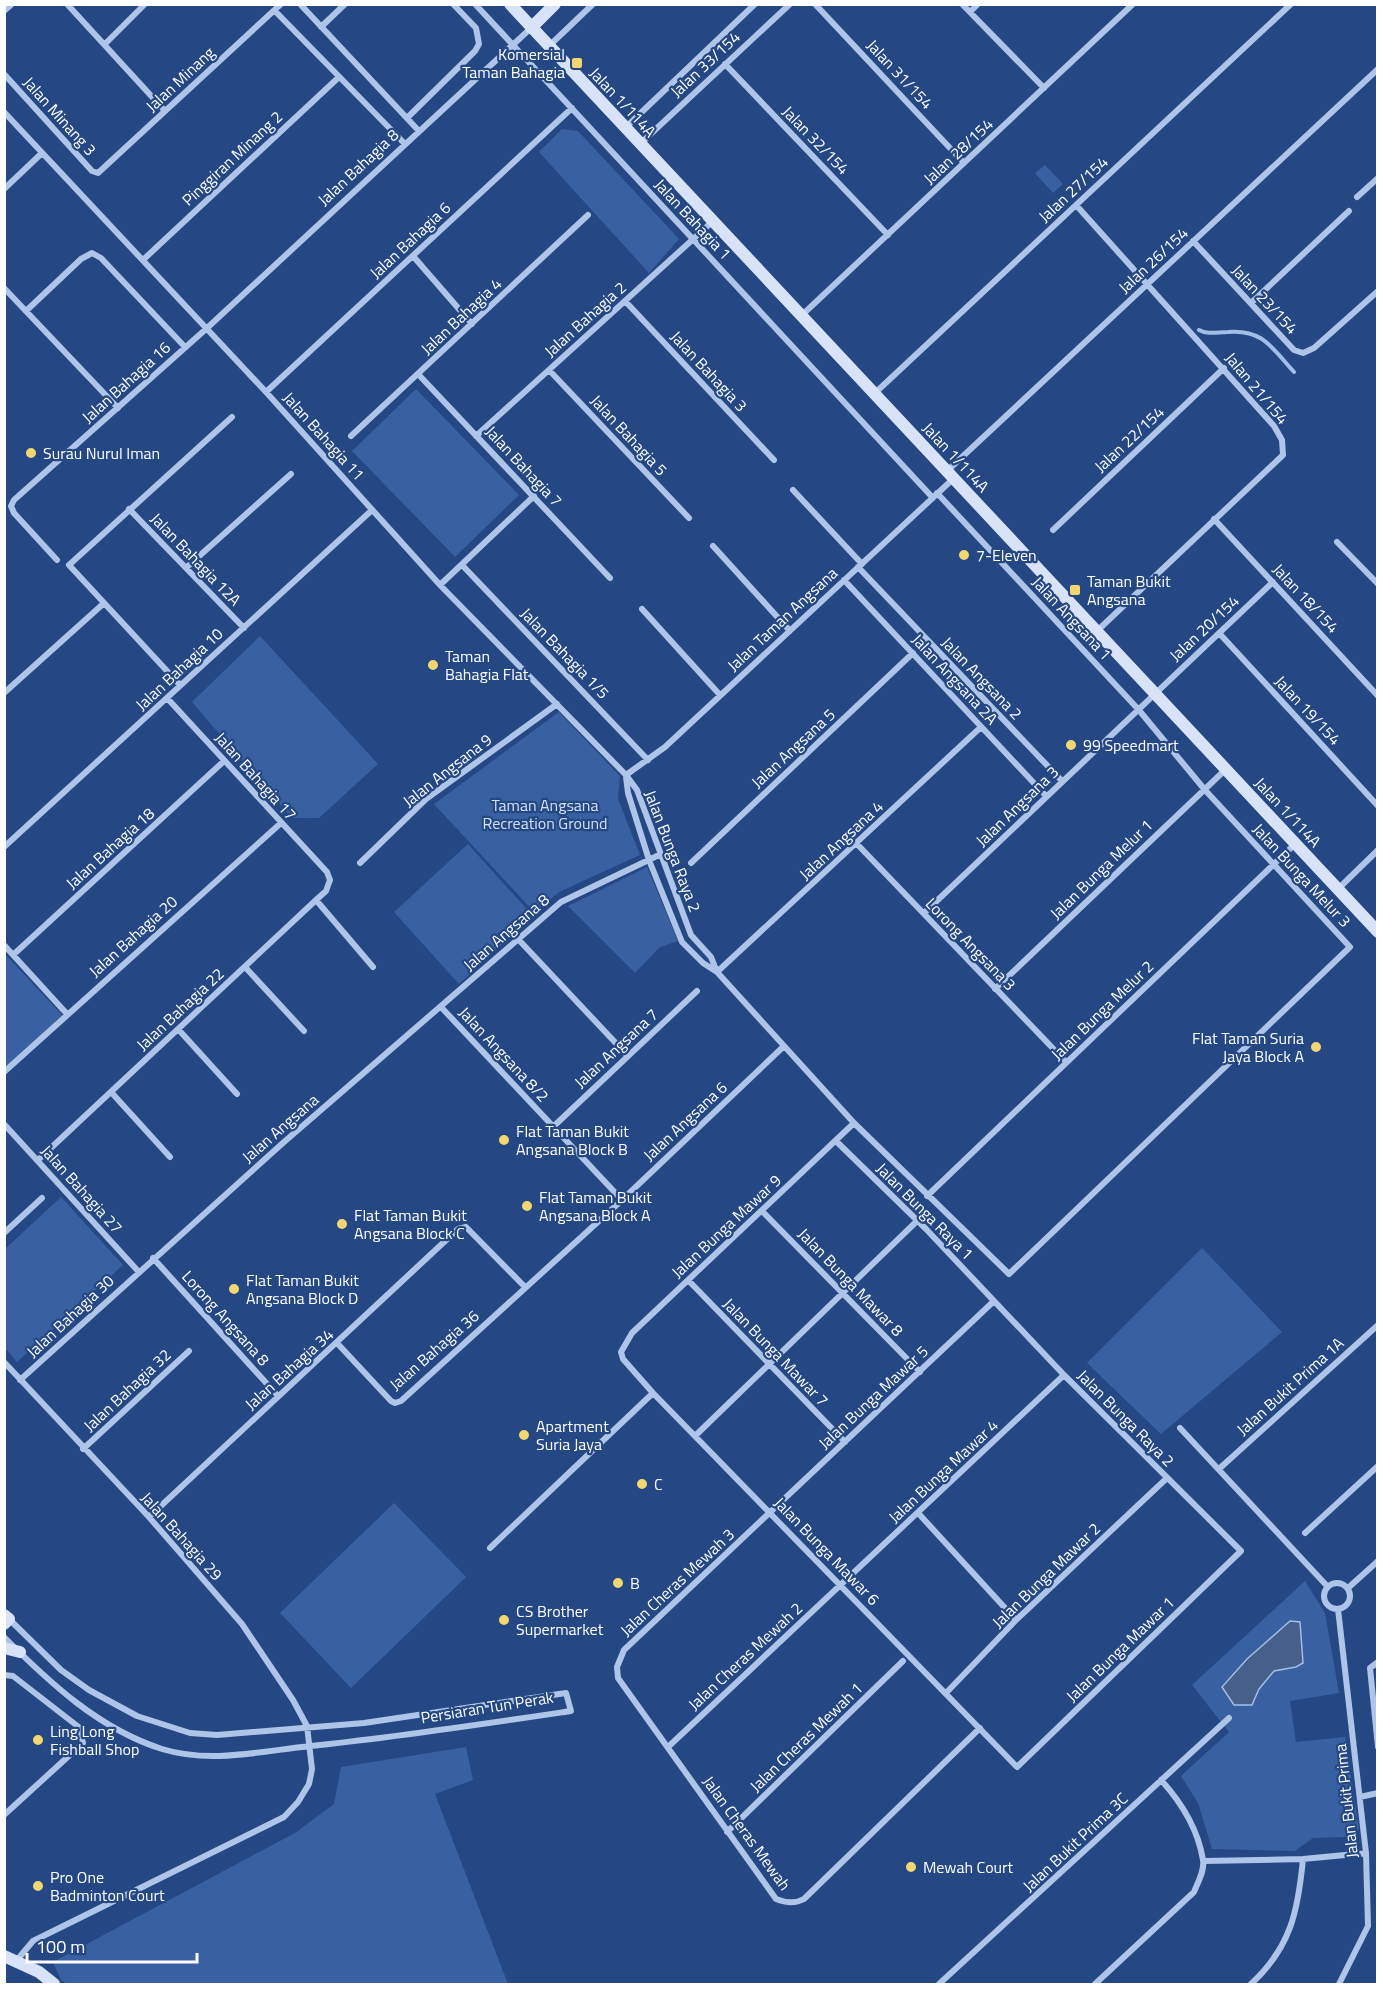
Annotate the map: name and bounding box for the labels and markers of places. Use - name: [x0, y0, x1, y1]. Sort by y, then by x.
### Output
- place label: Komersial Taman Bahagia: [462, 42, 565, 84]
- marker: Komersial Taman Bahagia: [570, 56, 584, 70]
- place label: Surau Nurul Iman: [43, 441, 160, 465]
- marker: Surau Nurul Iman: [24, 446, 38, 460]
- place label: 7-Eleven: [976, 543, 1037, 567]
- marker: 7-Eleven: [957, 548, 971, 562]
- place label: Taman Bukit Angsana: [1087, 569, 1171, 611]
- marker: Taman Bukit Angsana: [1068, 583, 1082, 597]
- place label: Taman Bahagia Flat: [445, 644, 529, 686]
- marker: Taman Bahagia Flat: [426, 658, 440, 672]
- place label: 99 Speedmart: [1083, 733, 1179, 757]
- marker: 99 Speedmart: [1064, 738, 1078, 752]
- place label: Flat Taman Suria Jaya Block A: [1192, 1026, 1304, 1068]
- marker: Flat Taman Suria Jaya Block A: [1309, 1040, 1323, 1054]
- place label: Flat Taman Bukit Angsana Block B: [516, 1119, 629, 1161]
- marker: Flat Taman Bukit Angsana Block B: [497, 1133, 511, 1147]
- place label: Flat Taman Bukit Angsana Block A: [539, 1185, 652, 1227]
- marker: Flat Taman Bukit Angsana Block A: [520, 1199, 534, 1213]
- place label: Flat Taman Bukit Angsana Block C: [354, 1203, 467, 1245]
- marker: Flat Taman Bukit Angsana Block C: [335, 1217, 349, 1231]
- place label: Flat Taman Bukit Angsana Block D: [246, 1268, 359, 1310]
- marker: Flat Taman Bukit Angsana Block D: [227, 1282, 241, 1296]
- place label: Apartment Suria Jaya: [536, 1414, 609, 1456]
- marker: Apartment Suria Jaya: [517, 1428, 531, 1442]
- place label: C: [654, 1472, 663, 1496]
- marker: C: [635, 1477, 649, 1491]
- place label: B: [630, 1571, 640, 1595]
- marker: B: [611, 1576, 625, 1590]
- place label: CS Brother Supermarket: [516, 1599, 604, 1641]
- marker: CS Brother Supermarket: [497, 1613, 511, 1627]
- place label: Ling Long Fishball Shop: [50, 1719, 139, 1761]
- marker: Ling Long Fishball Shop: [31, 1733, 45, 1747]
- place label: Mewah Court: [923, 1855, 1014, 1879]
- marker: Mewah Court: [904, 1860, 918, 1874]
- place label: Pro One Badminton Court: [50, 1865, 165, 1907]
- marker: Pro One Badminton Court: [31, 1879, 45, 1893]

